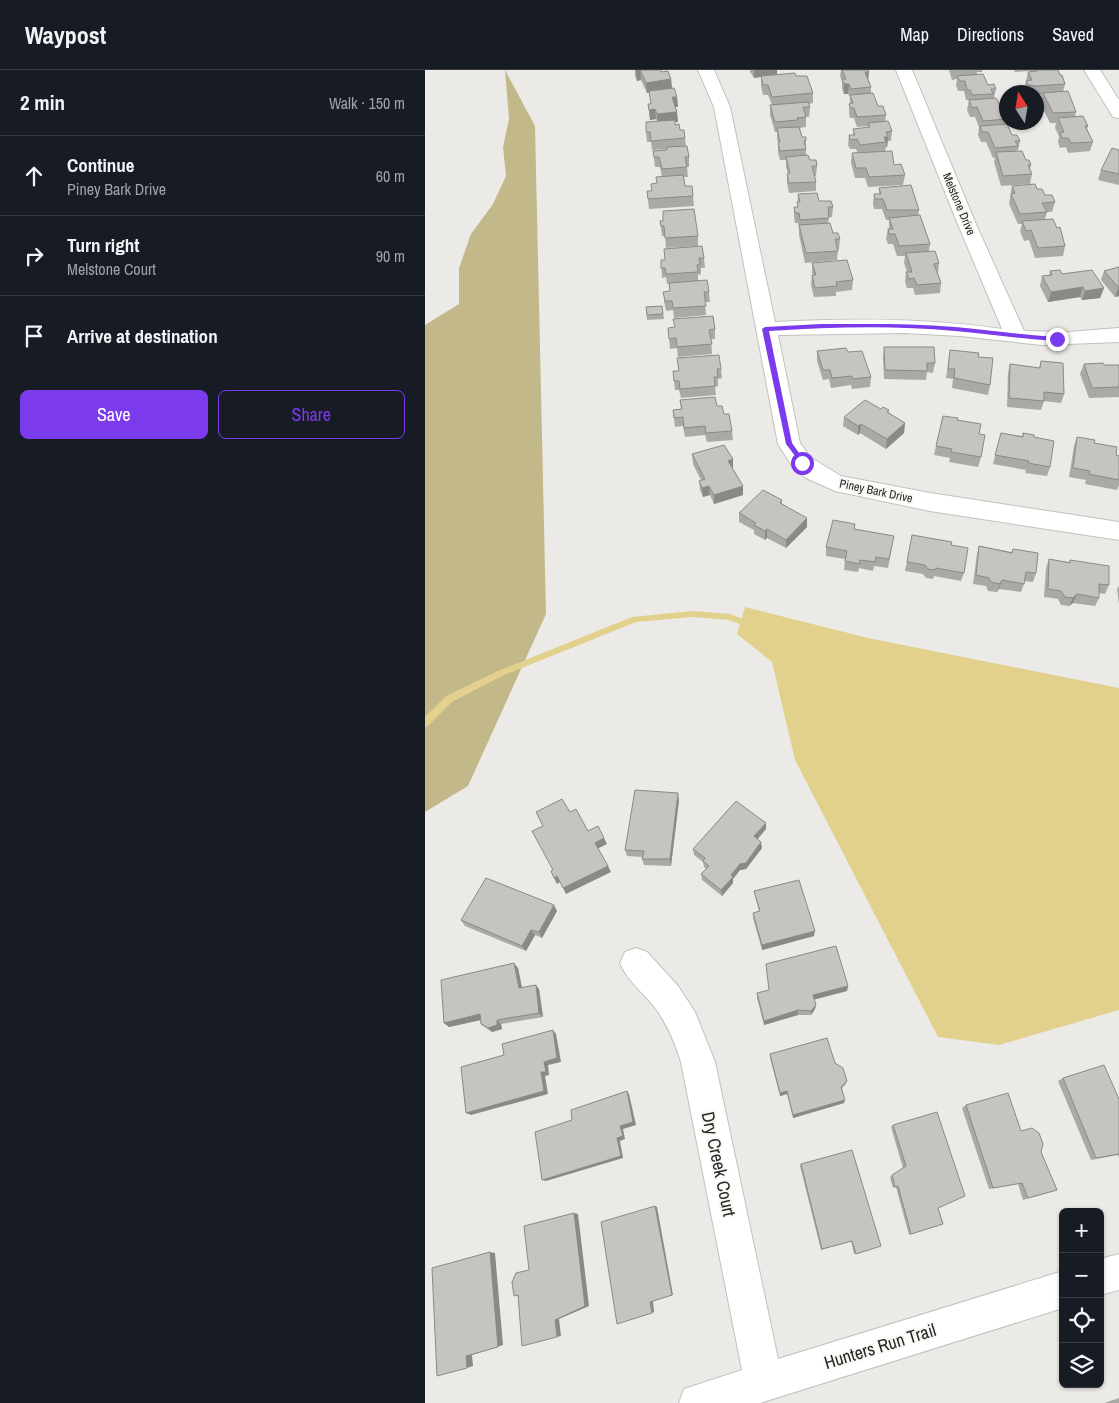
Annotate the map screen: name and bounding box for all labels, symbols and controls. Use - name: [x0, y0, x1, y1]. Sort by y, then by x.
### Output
- text: Waypost: [25, 19, 106, 51]
- text: Map: [900, 22, 929, 47]
- text: Directions: [957, 22, 1024, 47]
- text: Saved: [1052, 22, 1094, 47]
- north arrow: [999, 85, 1044, 130]
- text: 2 min: [20, 88, 65, 117]
- text: Walk · 150 m: [329, 92, 405, 114]
- text: Continue: [67, 152, 135, 178]
- icon: ahead: [20, 162, 48, 190]
- text: 60 m: [376, 165, 405, 187]
- street label: Melstone Drive: [939, 170, 979, 238]
- text: Piney Bark Drive: [67, 178, 166, 200]
- text: Turn right: [67, 232, 139, 258]
- icon: right: [20, 242, 48, 270]
- text: 90 m: [376, 245, 405, 267]
- text: Melstone Court: [67, 258, 156, 280]
- icon: arrive: [20, 322, 48, 350]
- text: Arrive at destination: [67, 323, 218, 349]
- route end: [1046, 328, 1069, 351]
- button: Save: [20, 390, 208, 439]
- button: Share: [218, 390, 405, 439]
- route start: [791, 452, 814, 475]
- street label: Piney Bark Drive: [838, 475, 914, 507]
- street label: Dry Creek Court: [696, 1109, 742, 1219]
- map controls: [1059, 1208, 1104, 1388]
- button: +: [1059, 1208, 1104, 1253]
- button: −: [1059, 1253, 1104, 1298]
- button: locate: [1059, 1298, 1104, 1343]
- street label: Hunters Run Trail: [821, 1317, 939, 1375]
- button: layers: [1059, 1343, 1104, 1388]

